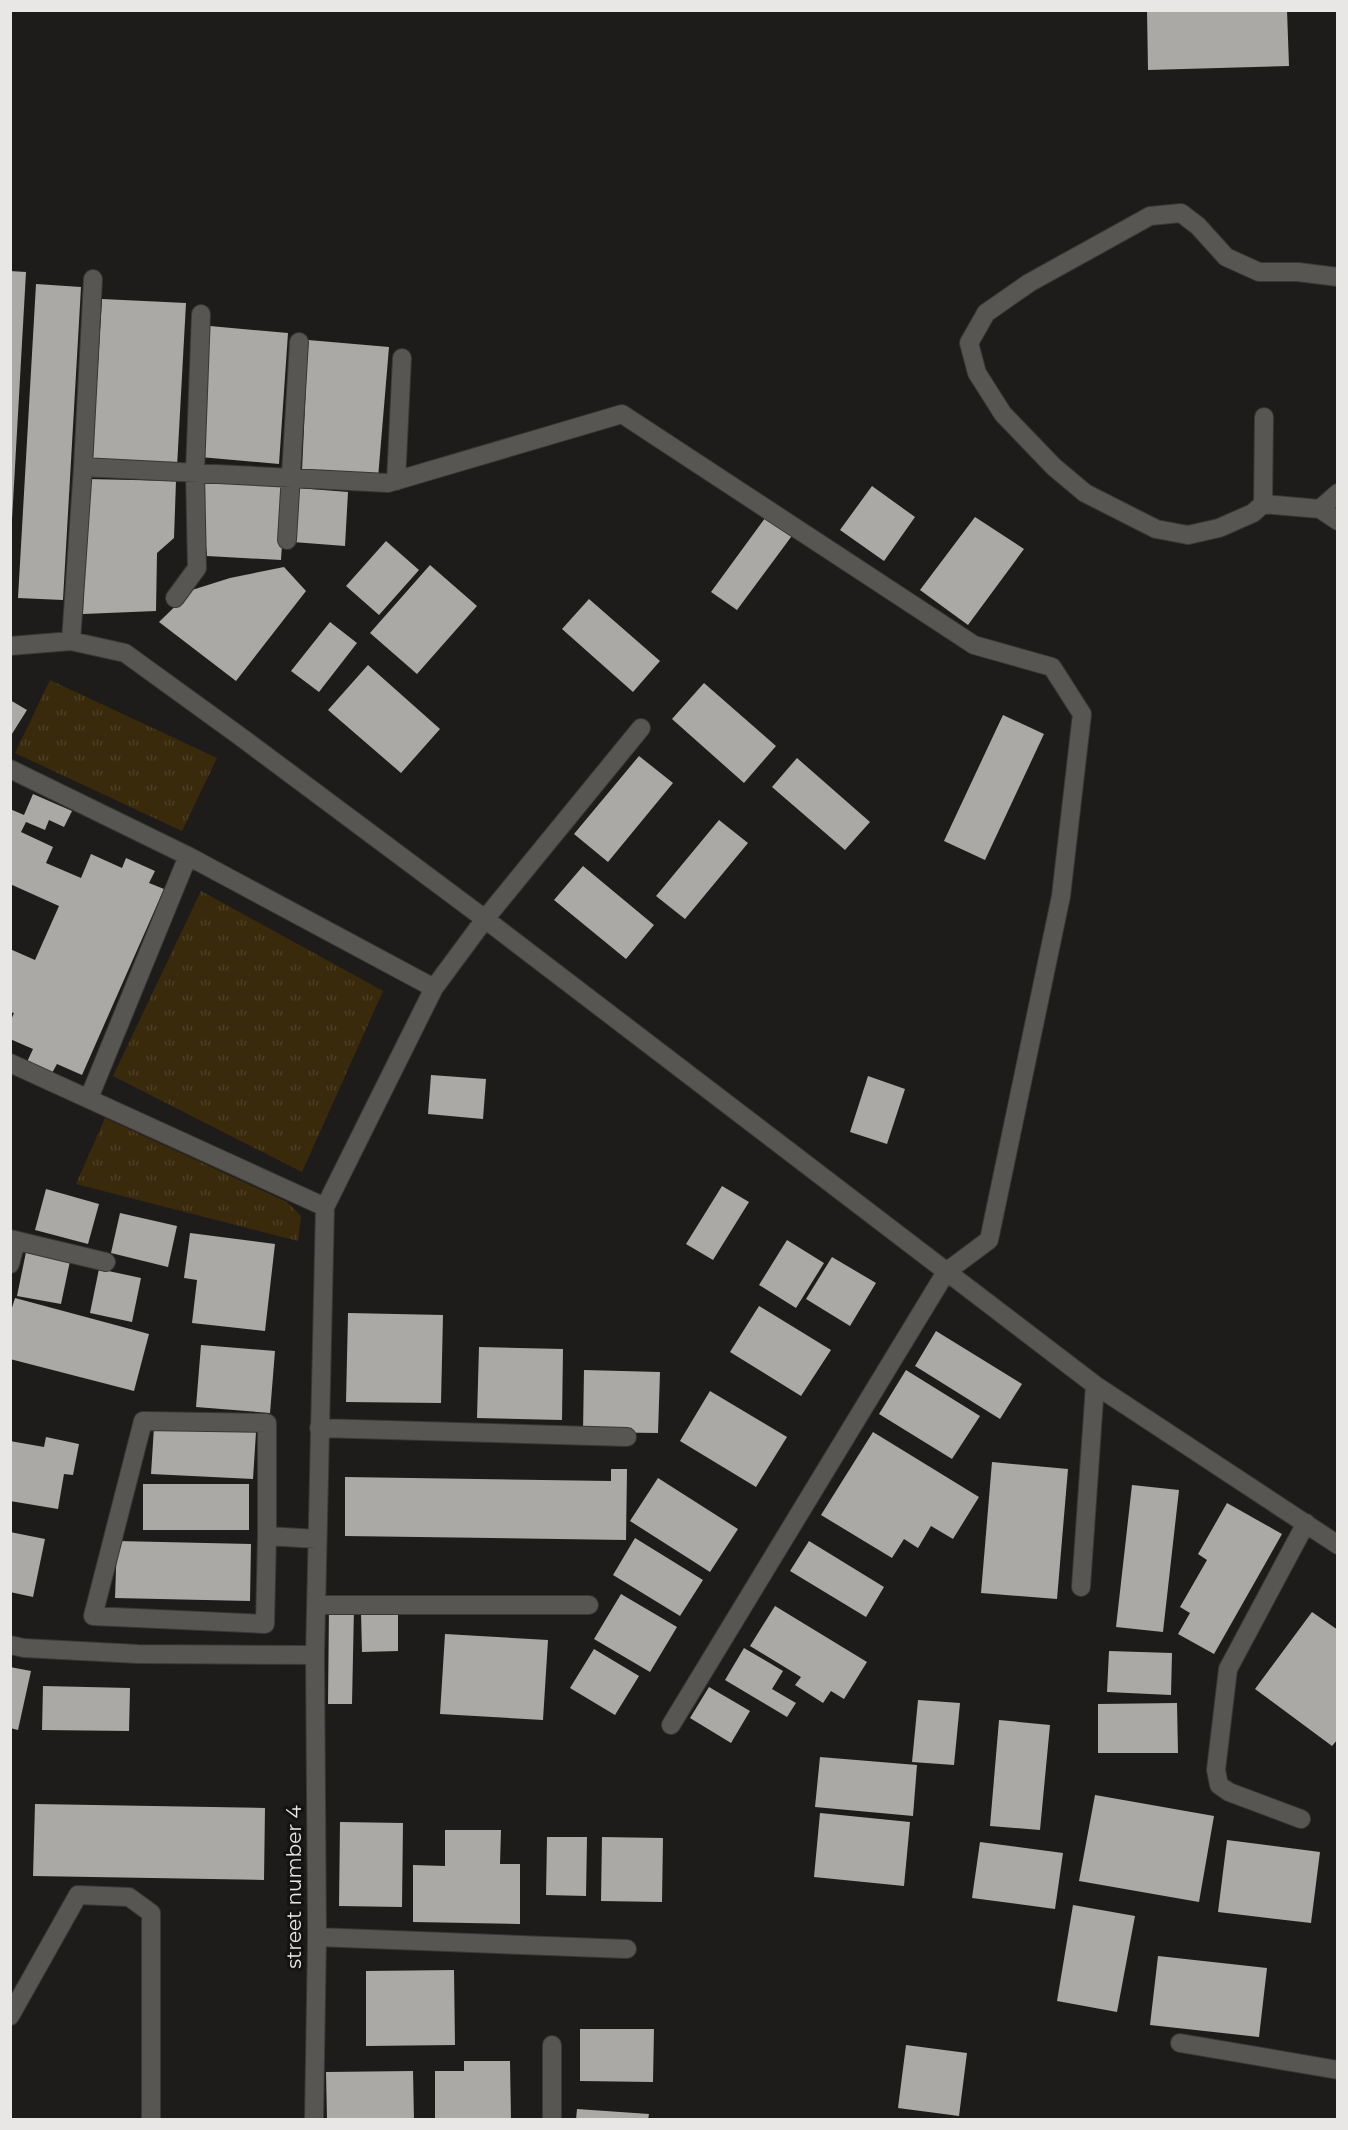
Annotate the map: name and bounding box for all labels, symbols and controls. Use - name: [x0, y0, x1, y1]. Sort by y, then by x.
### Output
- street label: street number 4: [282, 1805, 306, 1969]

